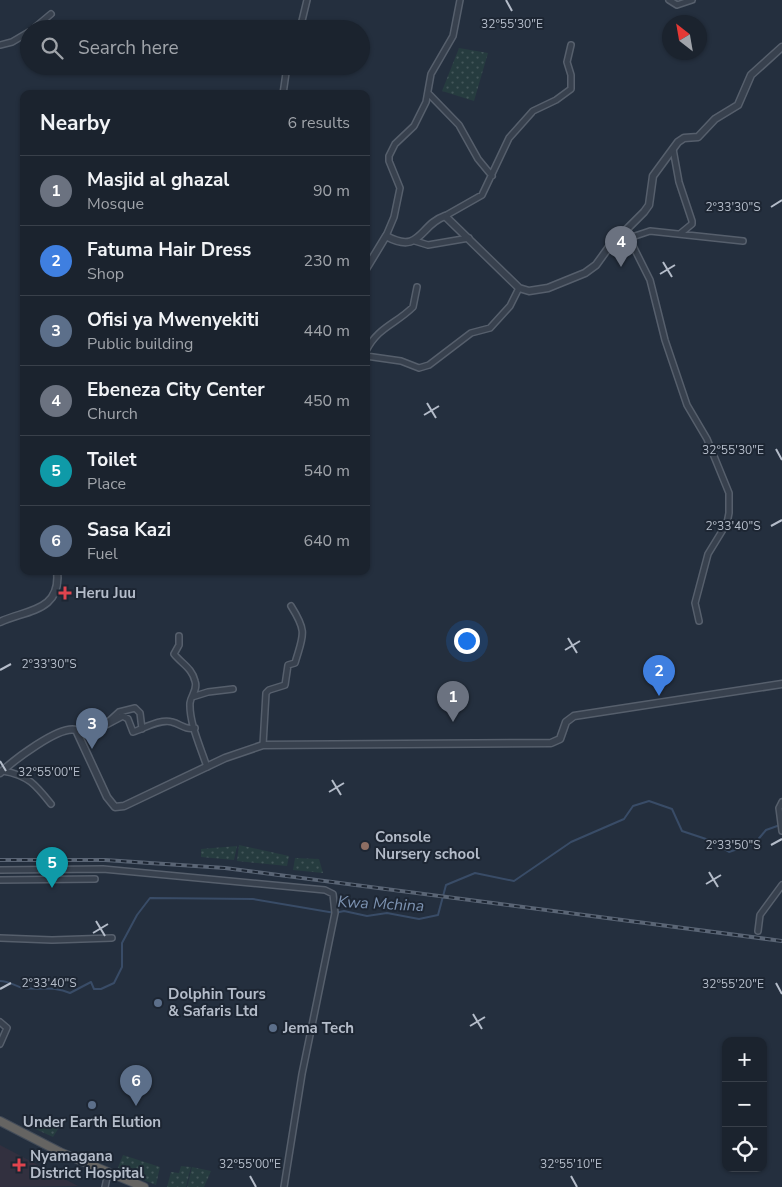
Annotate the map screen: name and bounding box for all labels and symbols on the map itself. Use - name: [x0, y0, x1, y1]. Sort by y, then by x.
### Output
- north arrow: [662, 15, 707, 60]
- text: 32°55'30"E: [481, 16, 543, 32]
- text: 2°33'30"S: [705, 199, 761, 215]
- pin: 4: [605, 226, 637, 267]
- text: 32°55'30"E: [702, 442, 764, 458]
- text: 2°33'40"S: [705, 518, 761, 534]
- place label: Heru Juu: [75, 583, 136, 603]
- marker: Heru Juu: [59, 587, 71, 599]
- your location: [454, 628, 480, 654]
- pin: 2: [643, 655, 675, 696]
- text: 2°33'30"S: [21, 656, 77, 672]
- pin: 1: [437, 681, 469, 722]
- pin: 3: [76, 708, 108, 749]
- text: 32°55'00"E: [18, 764, 80, 780]
- place label: Console Nursery school: [375, 827, 480, 864]
- text: 2°33'50"S: [705, 837, 761, 853]
- marker: Console Nursery school: [359, 840, 371, 852]
- pin: 5: [36, 847, 68, 888]
- water label: Kwa Mchina: [337, 891, 425, 917]
- text: 2°33'40"S: [21, 975, 77, 991]
- text: 32°55'20"E: [702, 976, 764, 992]
- place label: Dolphin Tours & Safaris Ltd: [168, 984, 266, 1021]
- marker: Dolphin Tours & Safaris Ltd: [152, 997, 164, 1009]
- place label: Jema Tech: [282, 1018, 354, 1038]
- marker: Jema Tech: [267, 1022, 279, 1034]
- pin: 6: [120, 1065, 152, 1106]
- marker: Under Earth Elution: [86, 1099, 98, 1111]
- place label: Under Earth Elution: [23, 1112, 161, 1132]
- place label: Nyamagana District Hospital: [30, 1146, 144, 1183]
- text: 32°55'00"E: [219, 1156, 281, 1172]
- text: 32°55'10"E: [540, 1156, 602, 1172]
- marker: Nyamagana District Hospital: [12, 1158, 26, 1172]

